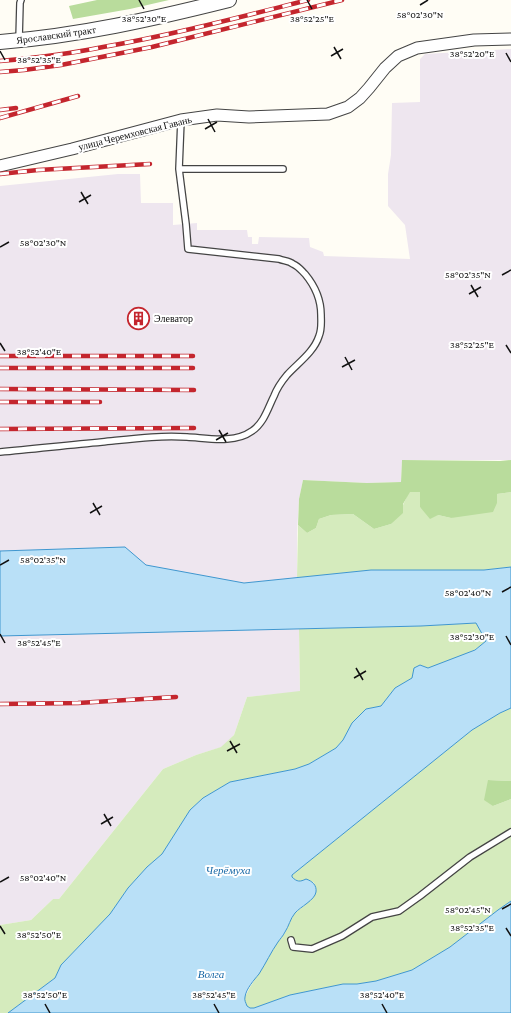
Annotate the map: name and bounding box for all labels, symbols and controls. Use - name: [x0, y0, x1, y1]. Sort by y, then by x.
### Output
- text: 58°02'30"N: [397, 9, 444, 20]
- text: 38°52'30"E: [122, 13, 167, 24]
- text: 38°52'25"E: [290, 13, 334, 24]
- street label: Ярославский тракт: [15, 24, 97, 46]
- text: 38°52'20"E: [450, 48, 495, 59]
- text: 38°52'35"E: [17, 54, 61, 65]
- street label: улица Черемховская Гавань: [77, 113, 193, 152]
- text: 58°02'30"N: [20, 237, 67, 248]
- text: 58°02'35"N: [445, 269, 491, 280]
- building icon: Элеватор: [126, 305, 152, 331]
- place label: Элеватор: [154, 313, 193, 324]
- text: 38°52'25"E: [450, 339, 494, 350]
- text: 38°52'40"E: [17, 346, 62, 357]
- text: 58°02'35"N: [20, 554, 66, 565]
- text: 58°02'40"N: [445, 587, 492, 598]
- text: 38°52'30"E: [450, 631, 495, 642]
- text: 38°52'45"E: [17, 637, 61, 648]
- water label: Черёмуха: [206, 864, 251, 876]
- text: 58°02'40"N: [20, 872, 67, 883]
- text: 58°02'45"N: [445, 904, 491, 915]
- text: 38°52'35"E: [450, 922, 494, 933]
- text: 38°52'50"E: [17, 929, 62, 940]
- water label: Волга: [198, 968, 225, 980]
- text: 38°52'50"E: [23, 989, 68, 1000]
- text: 38°52'45"E: [192, 989, 236, 1000]
- text: 38°52'40"E: [360, 989, 405, 1000]

